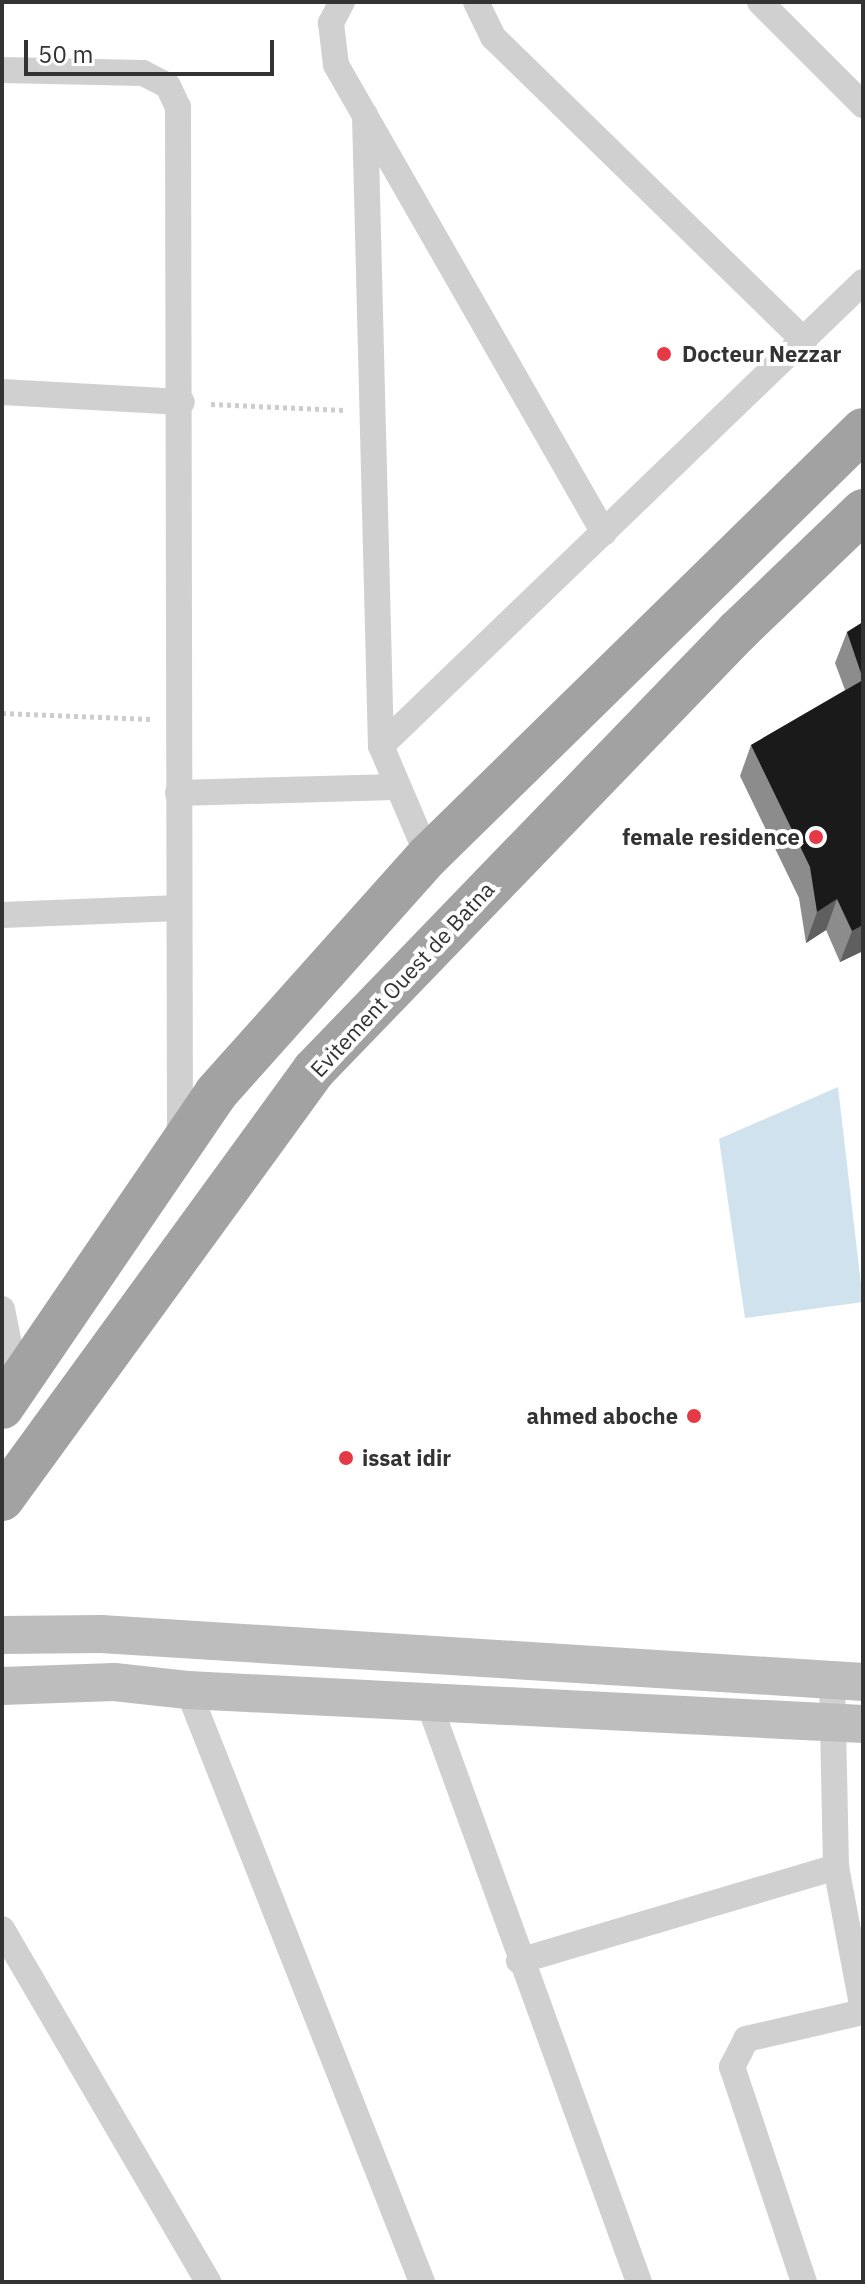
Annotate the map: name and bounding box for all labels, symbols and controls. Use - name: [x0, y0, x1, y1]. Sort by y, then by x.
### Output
- scale bar: [28, 24, 278, 74]
- text: 50 m: [38, 38, 93, 70]
- place label: Docteur Nezzar: [682, 341, 841, 367]
- marker: Docteur Nezzar: [653, 343, 675, 365]
- place label: female residence: [622, 824, 800, 850]
- marker: female residence: [807, 828, 825, 846]
- street label: Evitement Ouest de Batna: [305, 876, 499, 1082]
- place label: ahmed aboche: [527, 1403, 678, 1429]
- marker: ahmed aboche: [685, 1407, 703, 1425]
- place label: issat idir: [362, 1445, 451, 1471]
- marker: issat idir: [337, 1449, 355, 1467]

